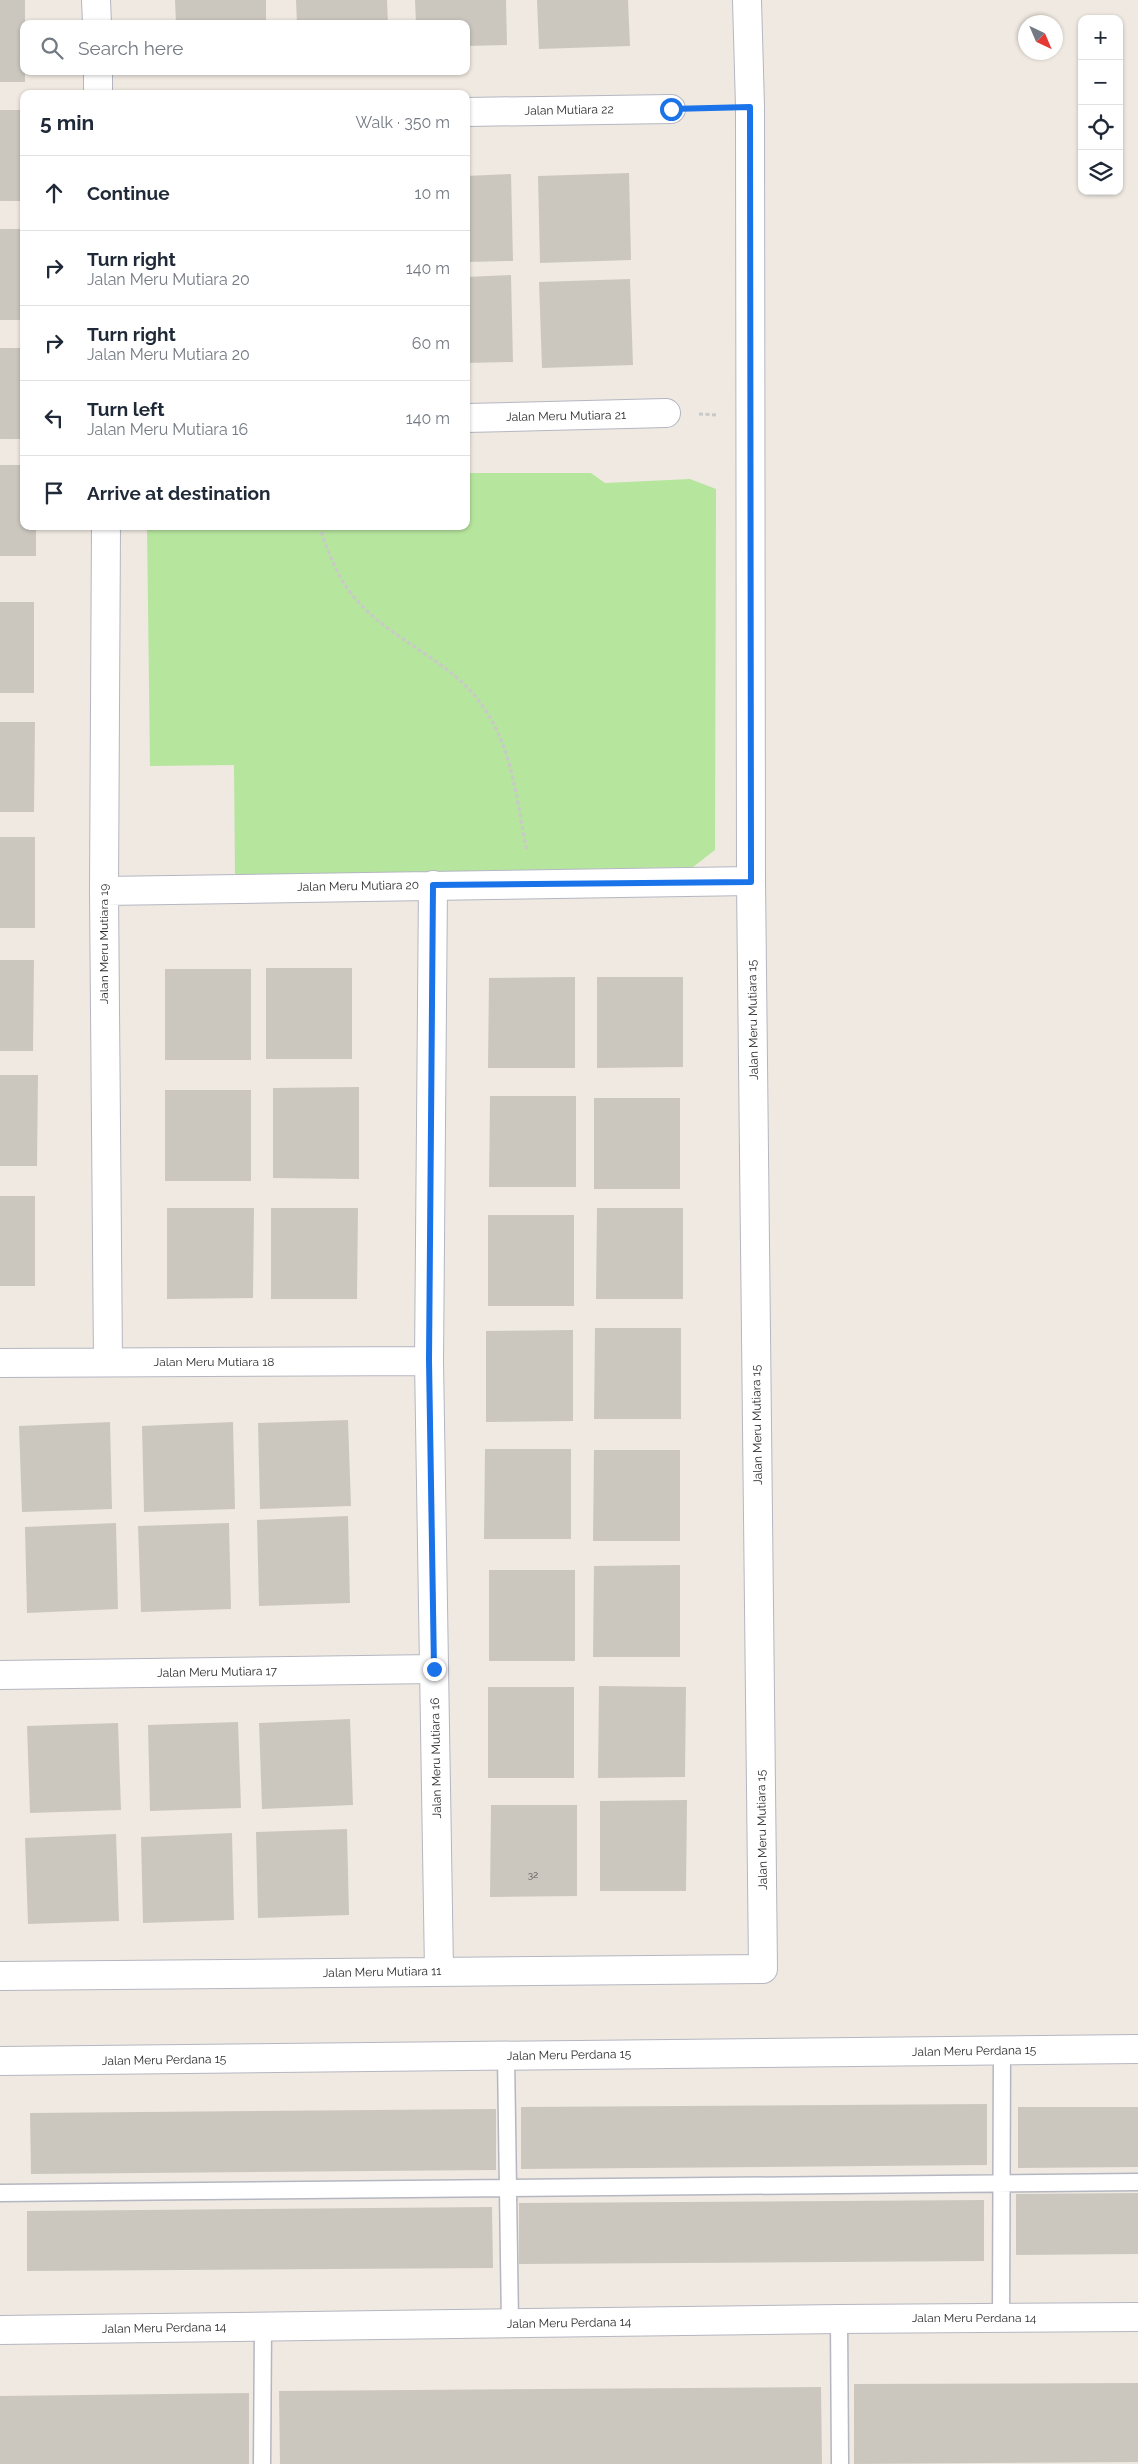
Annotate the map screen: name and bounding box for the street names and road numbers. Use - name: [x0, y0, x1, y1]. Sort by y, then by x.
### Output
- street label: Jalan Mutiara 22: [524, 102, 614, 118]
- street label: Jalan Meru Mutiara 21: [506, 408, 626, 424]
- street label: Jalan Meru Mutiara 20: [297, 878, 419, 894]
- street label: Jalan Meru Mutiara 19: [97, 884, 111, 1004]
- street label: Jalan Meru Mutiara 15: [745, 959, 761, 1080]
- street label: Jalan Meru Mutiara 18: [154, 1355, 274, 1369]
- street label: Jalan Meru Mutiara 15: [749, 1364, 765, 1485]
- street label: Jalan Meru Mutiara 17: [157, 1664, 278, 1680]
- street label: Jalan Meru Mutiara 16: [428, 1697, 444, 1819]
- street label: Jalan Meru Mutiara 15: [754, 1769, 770, 1890]
- street label: Jalan Meru Mutiara 11: [322, 1964, 442, 1980]
- street label: Jalan Meru Perdana 15: [912, 2043, 1037, 2059]
- street label: Jalan Meru Perdana 15: [507, 2047, 632, 2063]
- street label: Jalan Meru Perdana 15: [102, 2052, 227, 2068]
- street label: Jalan Meru Perdana 14: [912, 2311, 1037, 2325]
- street label: Jalan Meru Perdana 14: [507, 2315, 632, 2331]
- street label: Jalan Meru Perdana 14: [102, 2320, 227, 2336]

